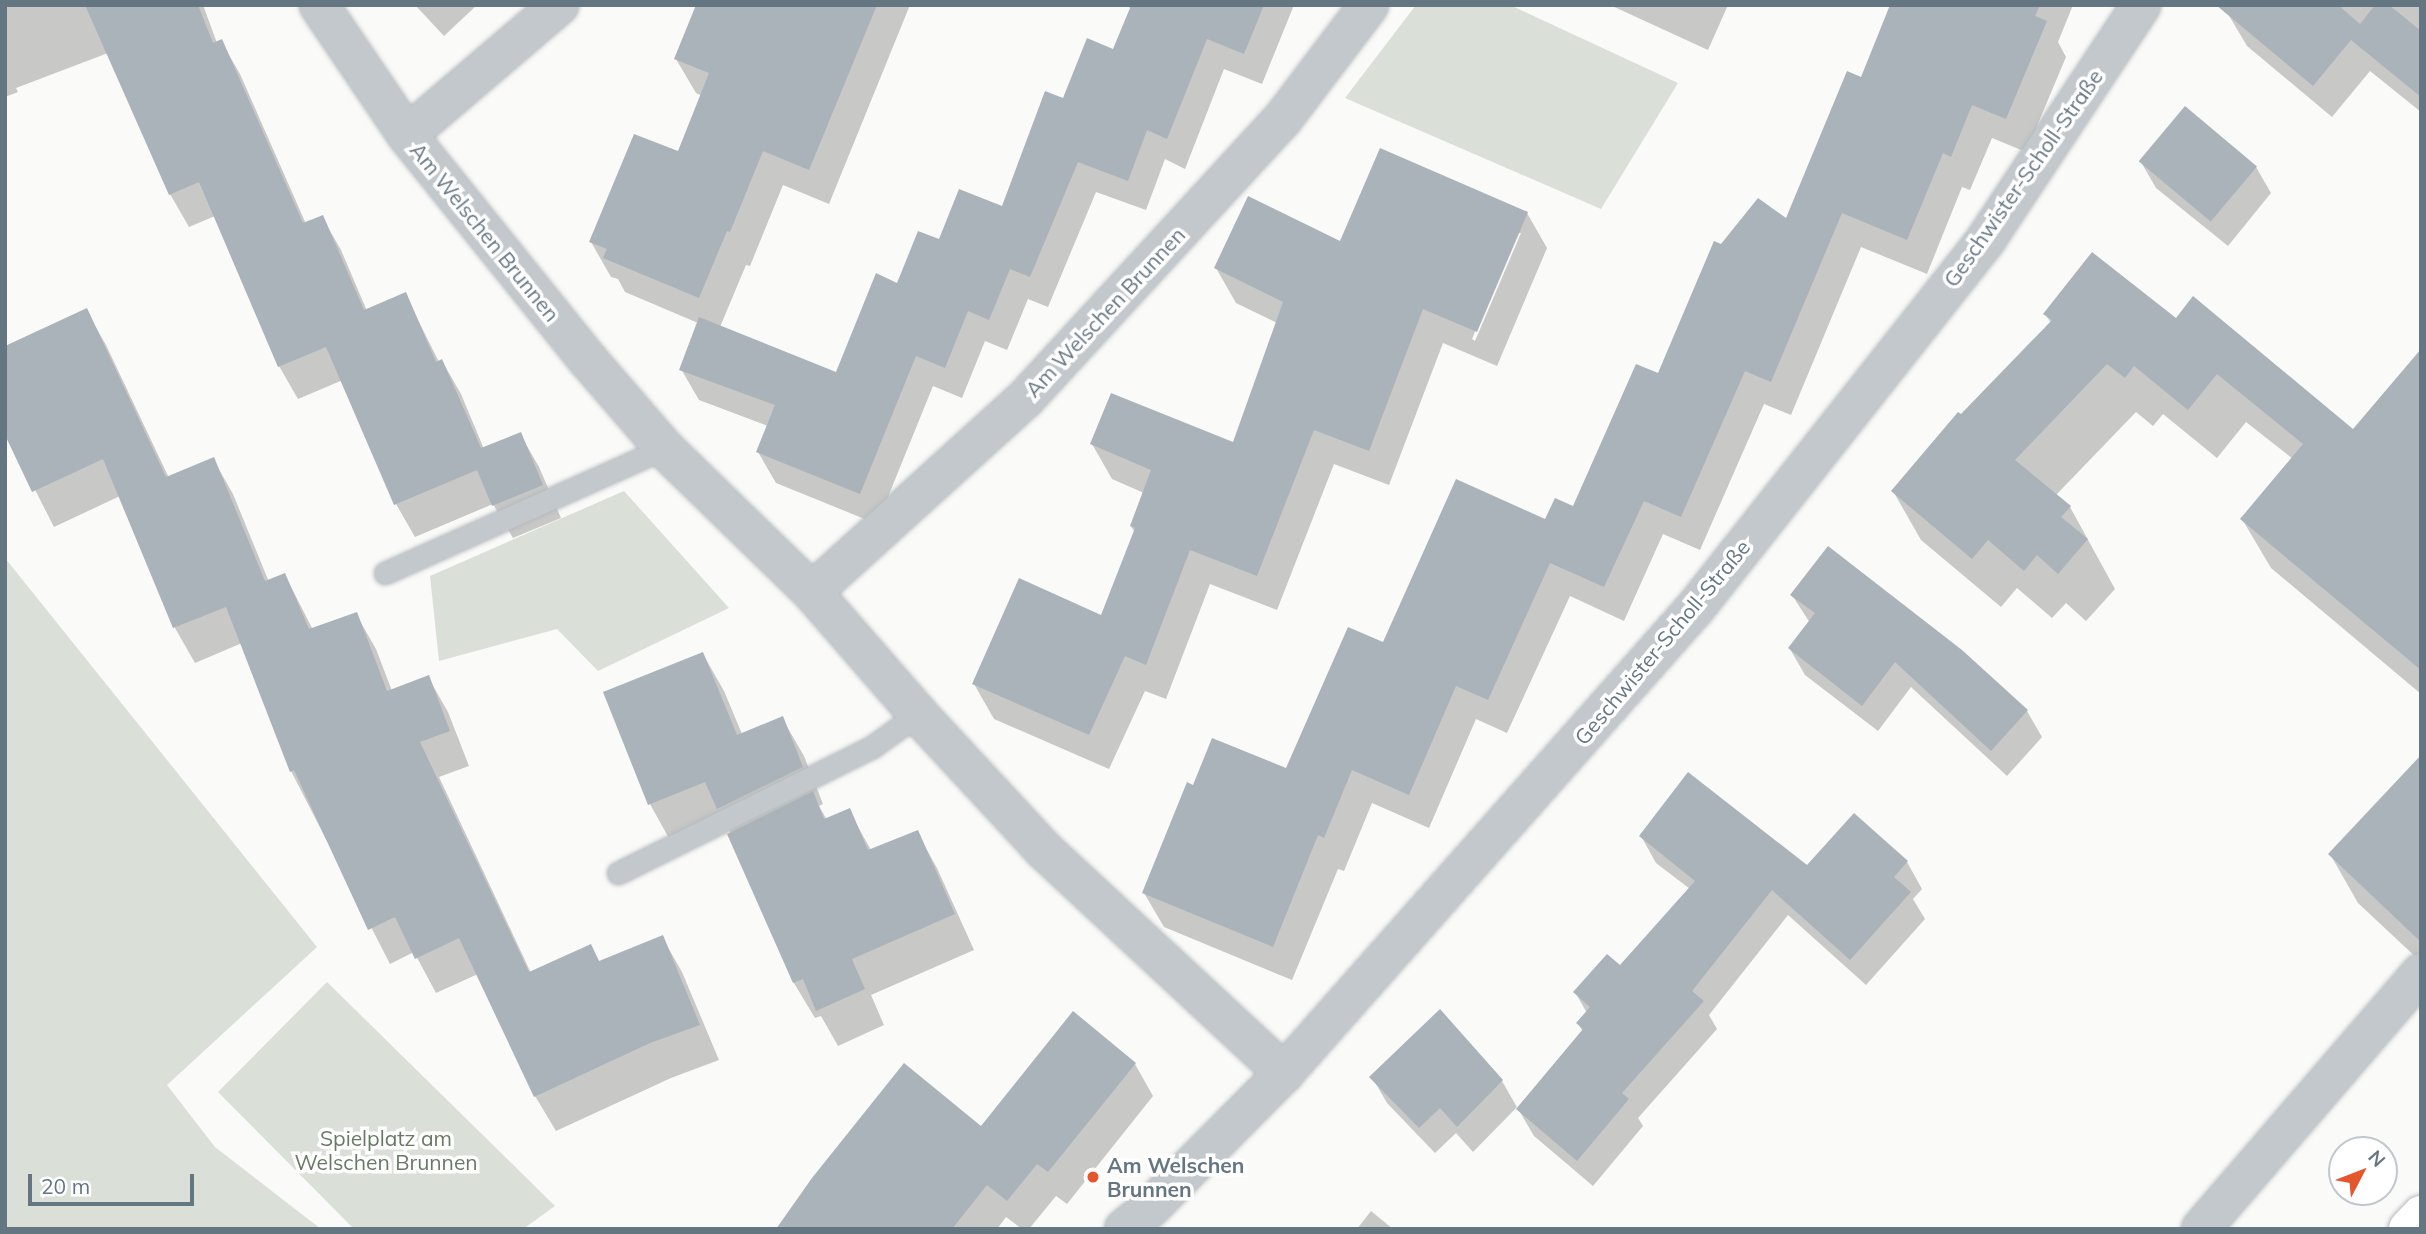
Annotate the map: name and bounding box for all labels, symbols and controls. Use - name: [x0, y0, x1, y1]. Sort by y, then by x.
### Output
- street label: Geschwister-Scholl-Straße: [1938, 65, 2108, 291]
- street label: Am Welschen Brunnen: [405, 138, 565, 326]
- street label: Am Welschen Brunnen: [1020, 222, 1190, 402]
- street label: Geschwister-Scholl-Straße: [1569, 535, 1755, 749]
- park label: Spielplatz am Welschen Brunnen: [294, 1125, 478, 1175]
- north arrow: [2328, 1136, 2398, 1206]
- text: N: [2363, 1145, 2391, 1172]
- place label: Am Welschen Brunnen: [1107, 1152, 1245, 1202]
- scale bar: [32, 1160, 198, 1204]
- marker: Am Welschen Brunnen: [1085, 1169, 1101, 1185]
- text: 20 m: [41, 1173, 90, 1199]

